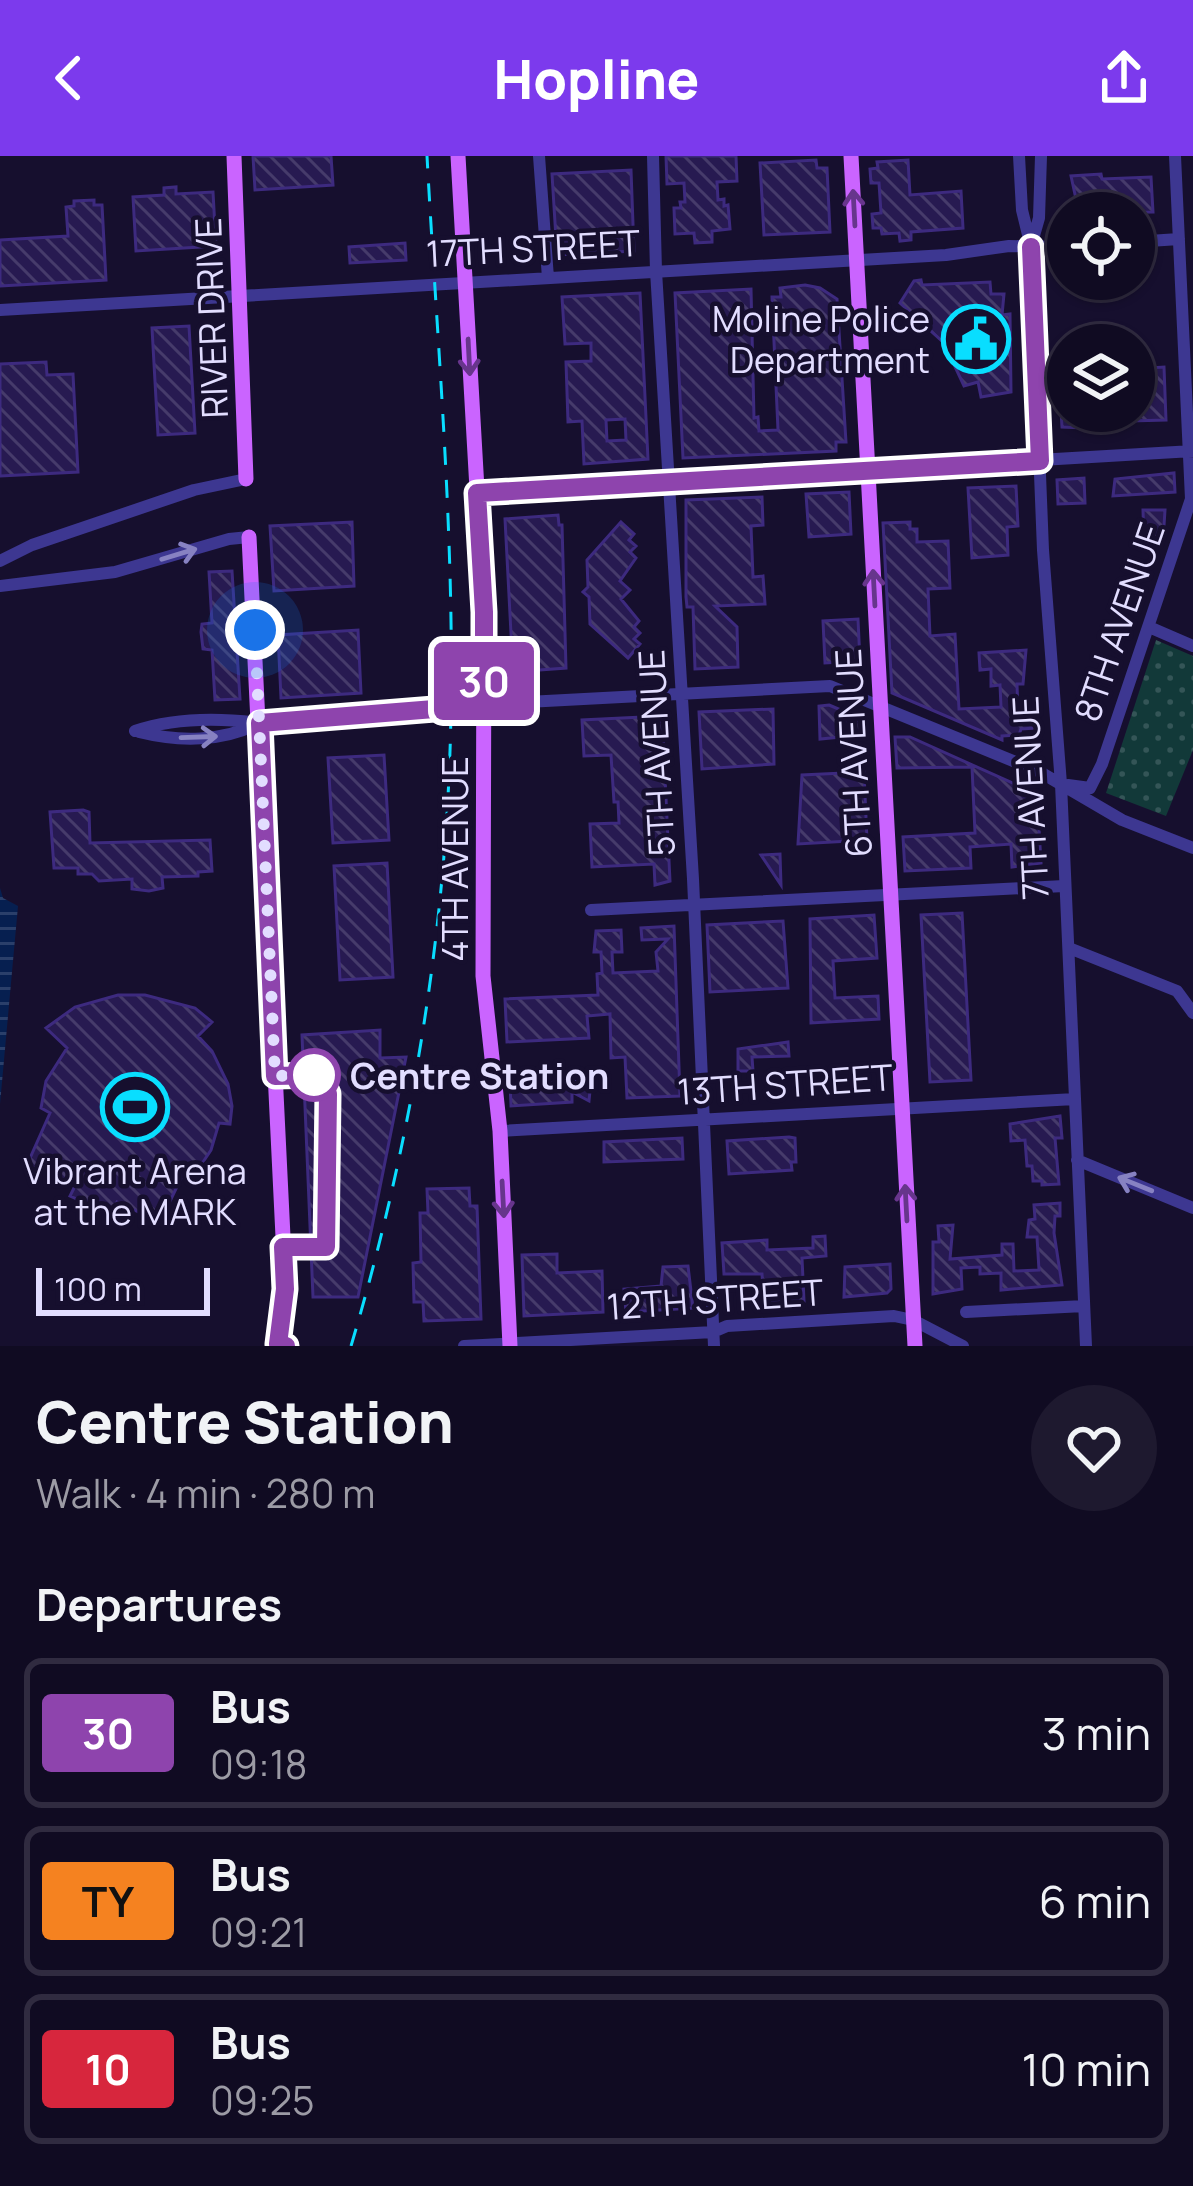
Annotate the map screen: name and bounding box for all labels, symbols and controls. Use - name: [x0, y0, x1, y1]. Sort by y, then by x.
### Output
- text: Hopline: [494, 41, 699, 115]
- icon: back: [36, 45, 102, 111]
- icon: share: [1091, 45, 1157, 111]
- one-way arrow: [842, 189, 865, 228]
- map controls: [1047, 192, 1155, 432]
- button: locate: [1047, 192, 1155, 300]
- street label: RIVER DRIVE: [183, 217, 239, 419]
- street label: 17TH STREET: [425, 218, 642, 278]
- place label: Moline Police Department: [712, 294, 930, 384]
- public building icon: Moline Police Department: [941, 304, 1011, 374]
- button: layers: [1047, 324, 1155, 432]
- one-way arrow: [458, 337, 481, 376]
- street label: 8TH AVENUE: [1062, 516, 1176, 728]
- one-way arrow: [159, 542, 197, 564]
- one-way arrow: [862, 569, 885, 608]
- your location: [225, 600, 285, 660]
- line badge: 30: [430, 642, 538, 720]
- street label: 5TH AVENUE: [626, 648, 686, 858]
- street label: 6TH AVENUE: [823, 648, 883, 858]
- text: 30: [458, 652, 510, 710]
- street label: 7TH AVENUE: [1000, 695, 1060, 901]
- one-way arrow: [179, 726, 218, 749]
- street label: 4TH AVENUE: [430, 756, 479, 962]
- marker: Centre Station: [289, 1050, 339, 1100]
- place label: Centre Station: [350, 1051, 609, 1100]
- street label: 13TH STREET: [675, 1052, 895, 1116]
- sports icon: Vibrant Arena at the MARK: [100, 1072, 170, 1142]
- place label: Vibrant Arena at the MARK: [23, 1146, 247, 1236]
- one-way arrow: [1117, 1172, 1154, 1193]
- one-way arrow: [492, 1179, 515, 1218]
- one-way arrow: [895, 1184, 918, 1223]
- scale bar: [36, 1262, 210, 1315]
- text: 100 m: [54, 1266, 142, 1311]
- street label: 12TH STREET: [605, 1267, 825, 1331]
- text: Centre Station: [36, 1382, 454, 1460]
- button: heart: [1031, 1385, 1157, 1511]
- text: Walk · 4 min · 280 m: [36, 1466, 375, 1520]
- text: Departures: [36, 1573, 282, 1635]
- text: Bus: [210, 1675, 291, 1737]
- text: 3 min: [1042, 1702, 1151, 1764]
- text: 30: [82, 1704, 134, 1762]
- text: 09:18: [210, 1737, 308, 1791]
- text: Bus: [210, 1843, 291, 1905]
- text: 6 min: [1039, 1870, 1151, 1932]
- text: TY: [82, 1872, 134, 1930]
- text: 09:21: [210, 1905, 307, 1959]
- text: Bus: [210, 2011, 291, 2073]
- text: 10 min: [1022, 2038, 1151, 2100]
- text: 10: [85, 2040, 131, 2098]
- text: 09:25: [210, 2073, 314, 2127]

